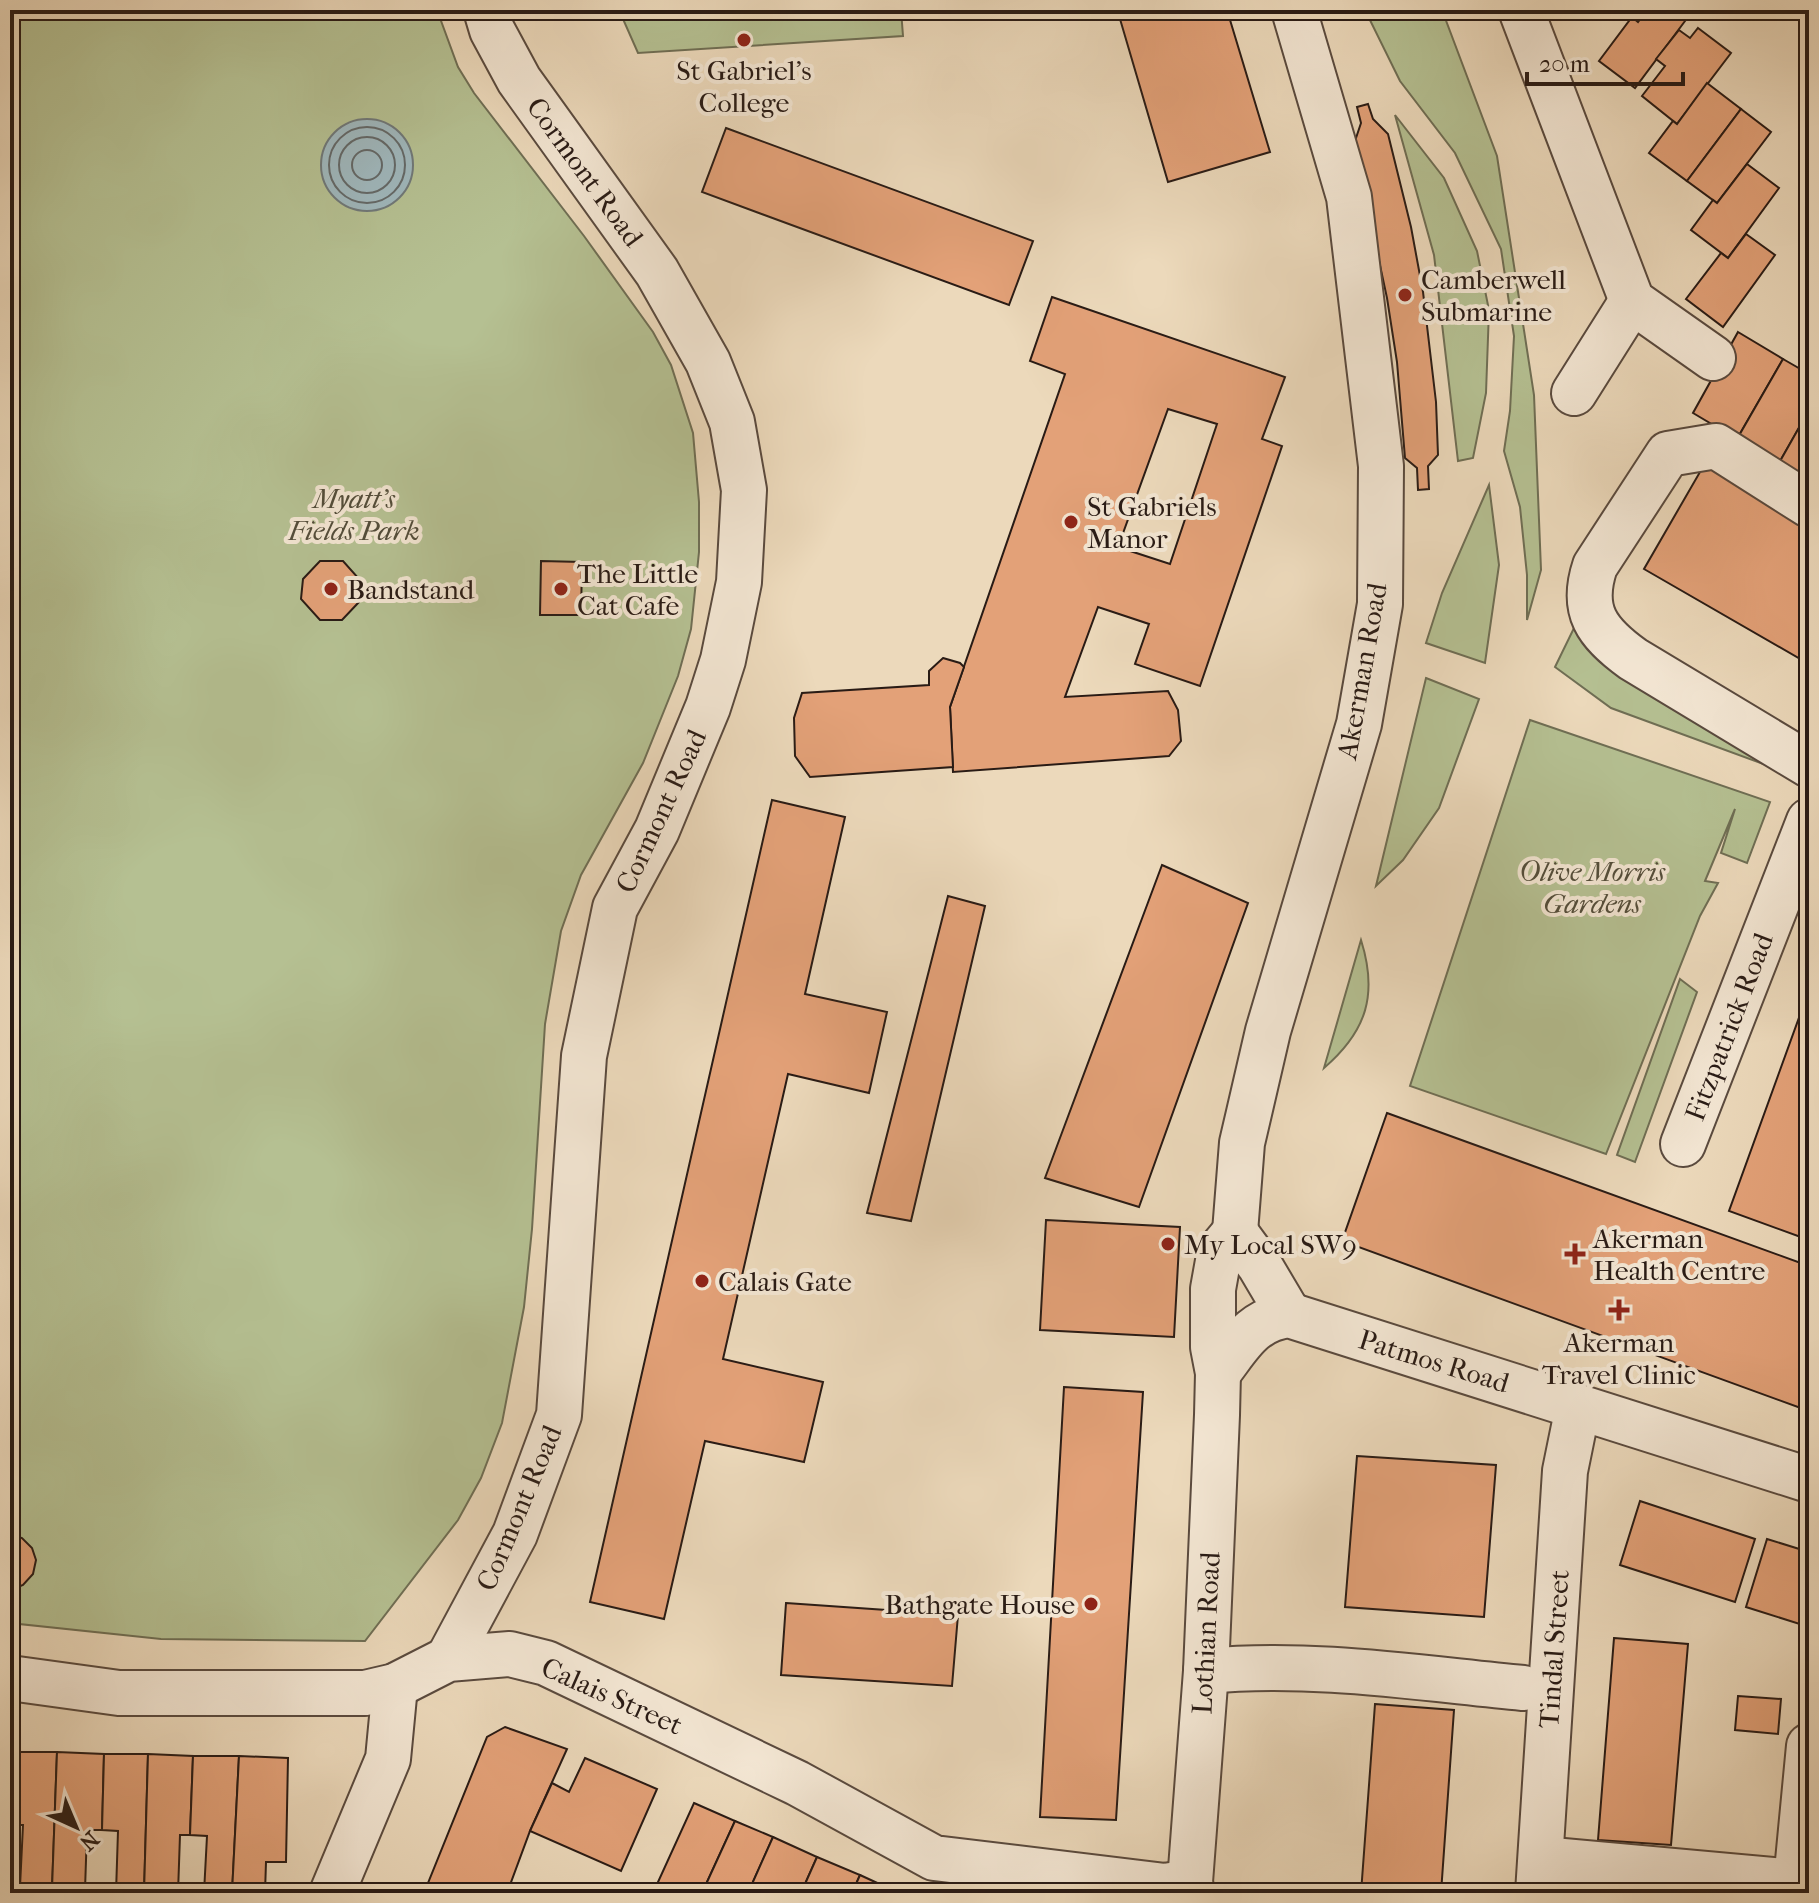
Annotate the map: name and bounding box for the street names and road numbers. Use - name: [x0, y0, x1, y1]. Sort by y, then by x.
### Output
- street label: Cormont Road: [520, 91, 651, 254]
- street label: Akerman Road: [1330, 579, 1394, 763]
- street label: Cormont Road: [609, 723, 714, 898]
- street label: Fitzpatrick Road: [1678, 928, 1780, 1126]
- street label: Patmos Road: [1355, 1322, 1514, 1400]
- street label: Cormont Road: [469, 1420, 569, 1596]
- street label: Lothian Road: [1185, 1550, 1227, 1715]
- street label: Tindal Street: [1532, 1569, 1576, 1729]
- street label: Calais Street: [536, 1650, 688, 1742]

